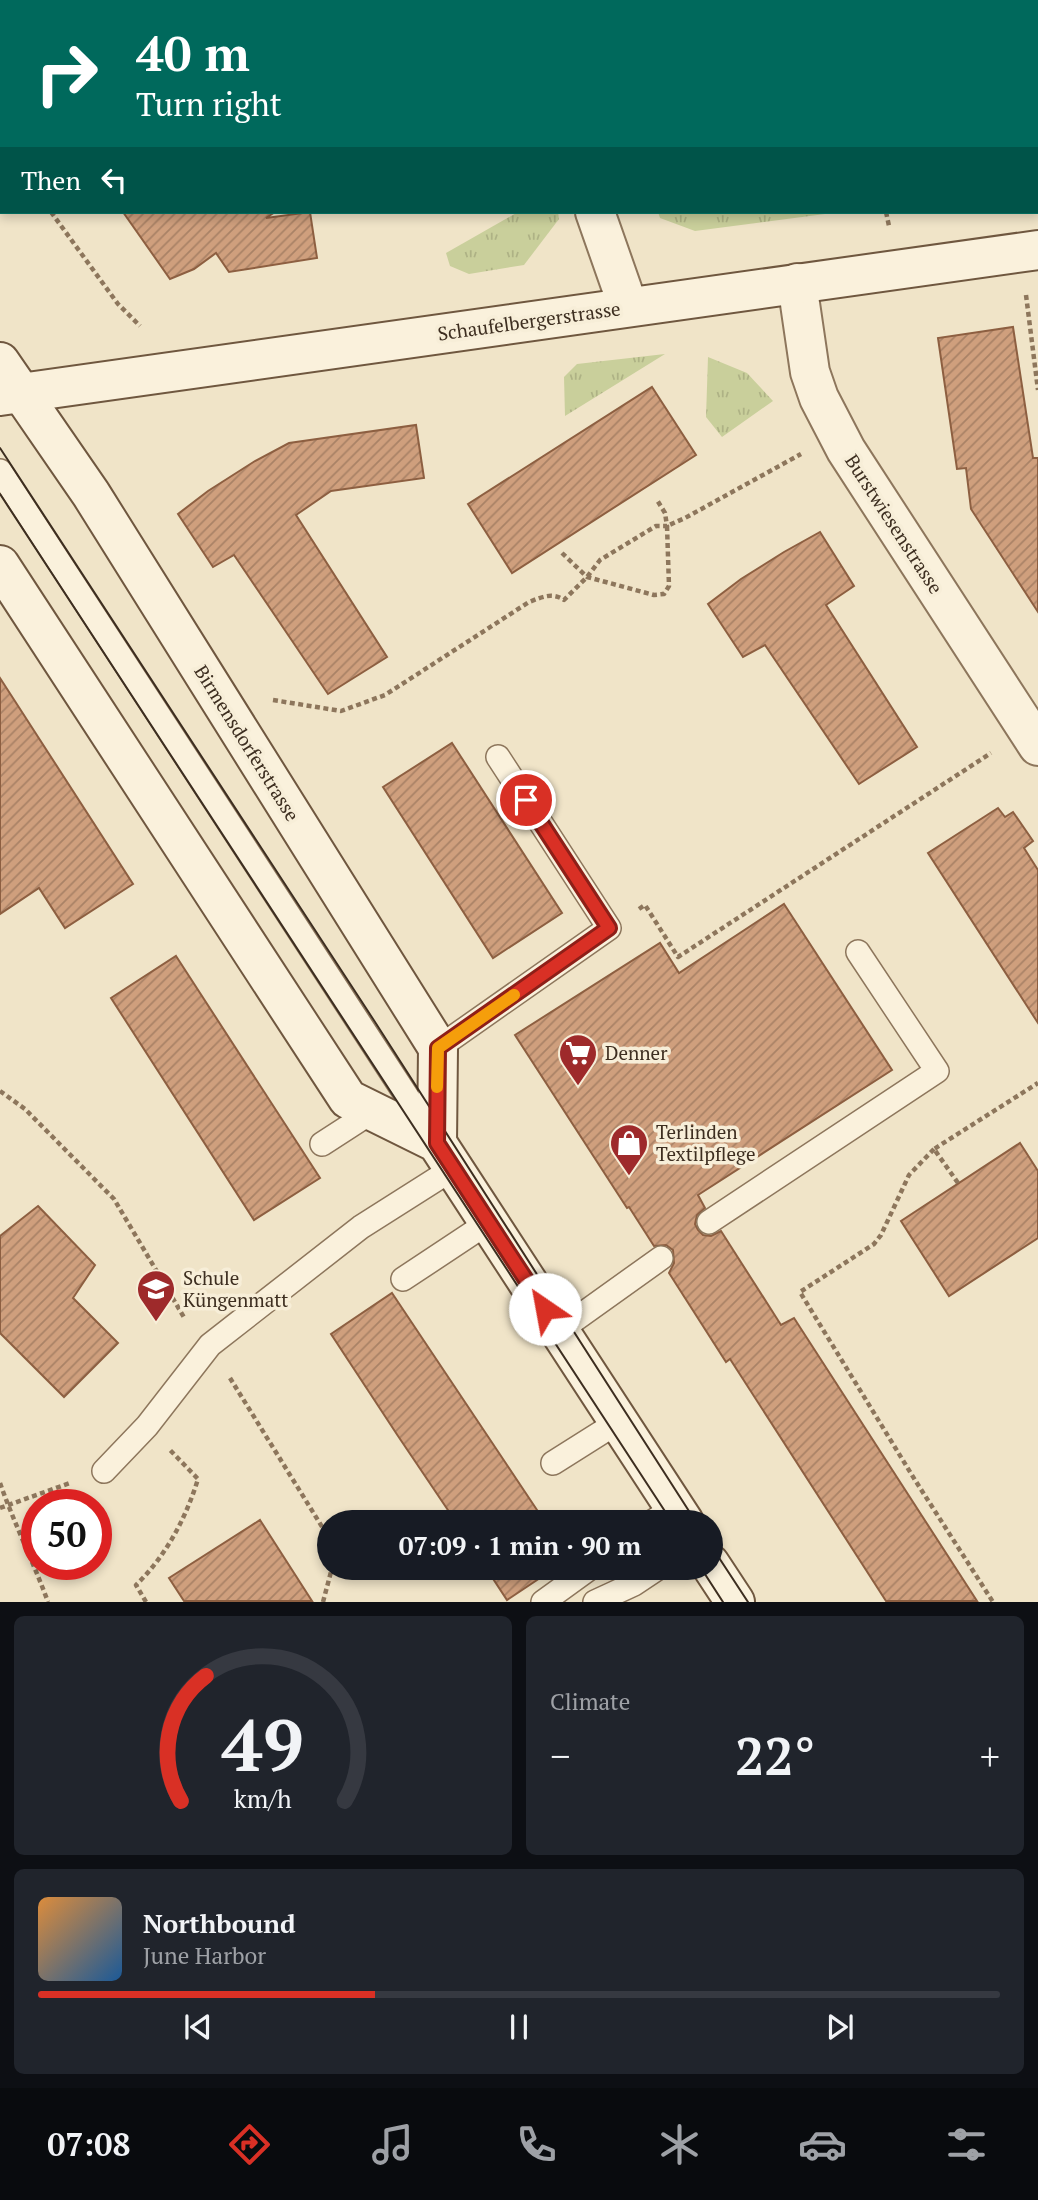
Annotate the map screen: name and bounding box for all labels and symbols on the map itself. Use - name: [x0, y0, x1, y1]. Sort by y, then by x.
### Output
- street label: Schaufelbergerstrasse: [436, 295, 622, 346]
- street label: Burstwiesenstrasse: [840, 449, 949, 598]
- street label: Birmensdorferstrasse: [189, 660, 306, 826]
- pin: [496, 770, 556, 830]
- supermarket icon: Denner: [557, 1032, 599, 1087]
- place label: Denner: [605, 1040, 668, 1065]
- place label: Terlinden Textilpflege: [656, 1119, 756, 1166]
- shop icon: Terlinden Textilpflege: [608, 1122, 650, 1177]
- place label: Schule Küngenmatt: [183, 1265, 288, 1312]
- school or university icon: Schule Küngenmatt: [135, 1268, 177, 1323]
- position arrow: [508, 1272, 582, 1346]
- speed limit sign: 50: [21, 1489, 112, 1580]

